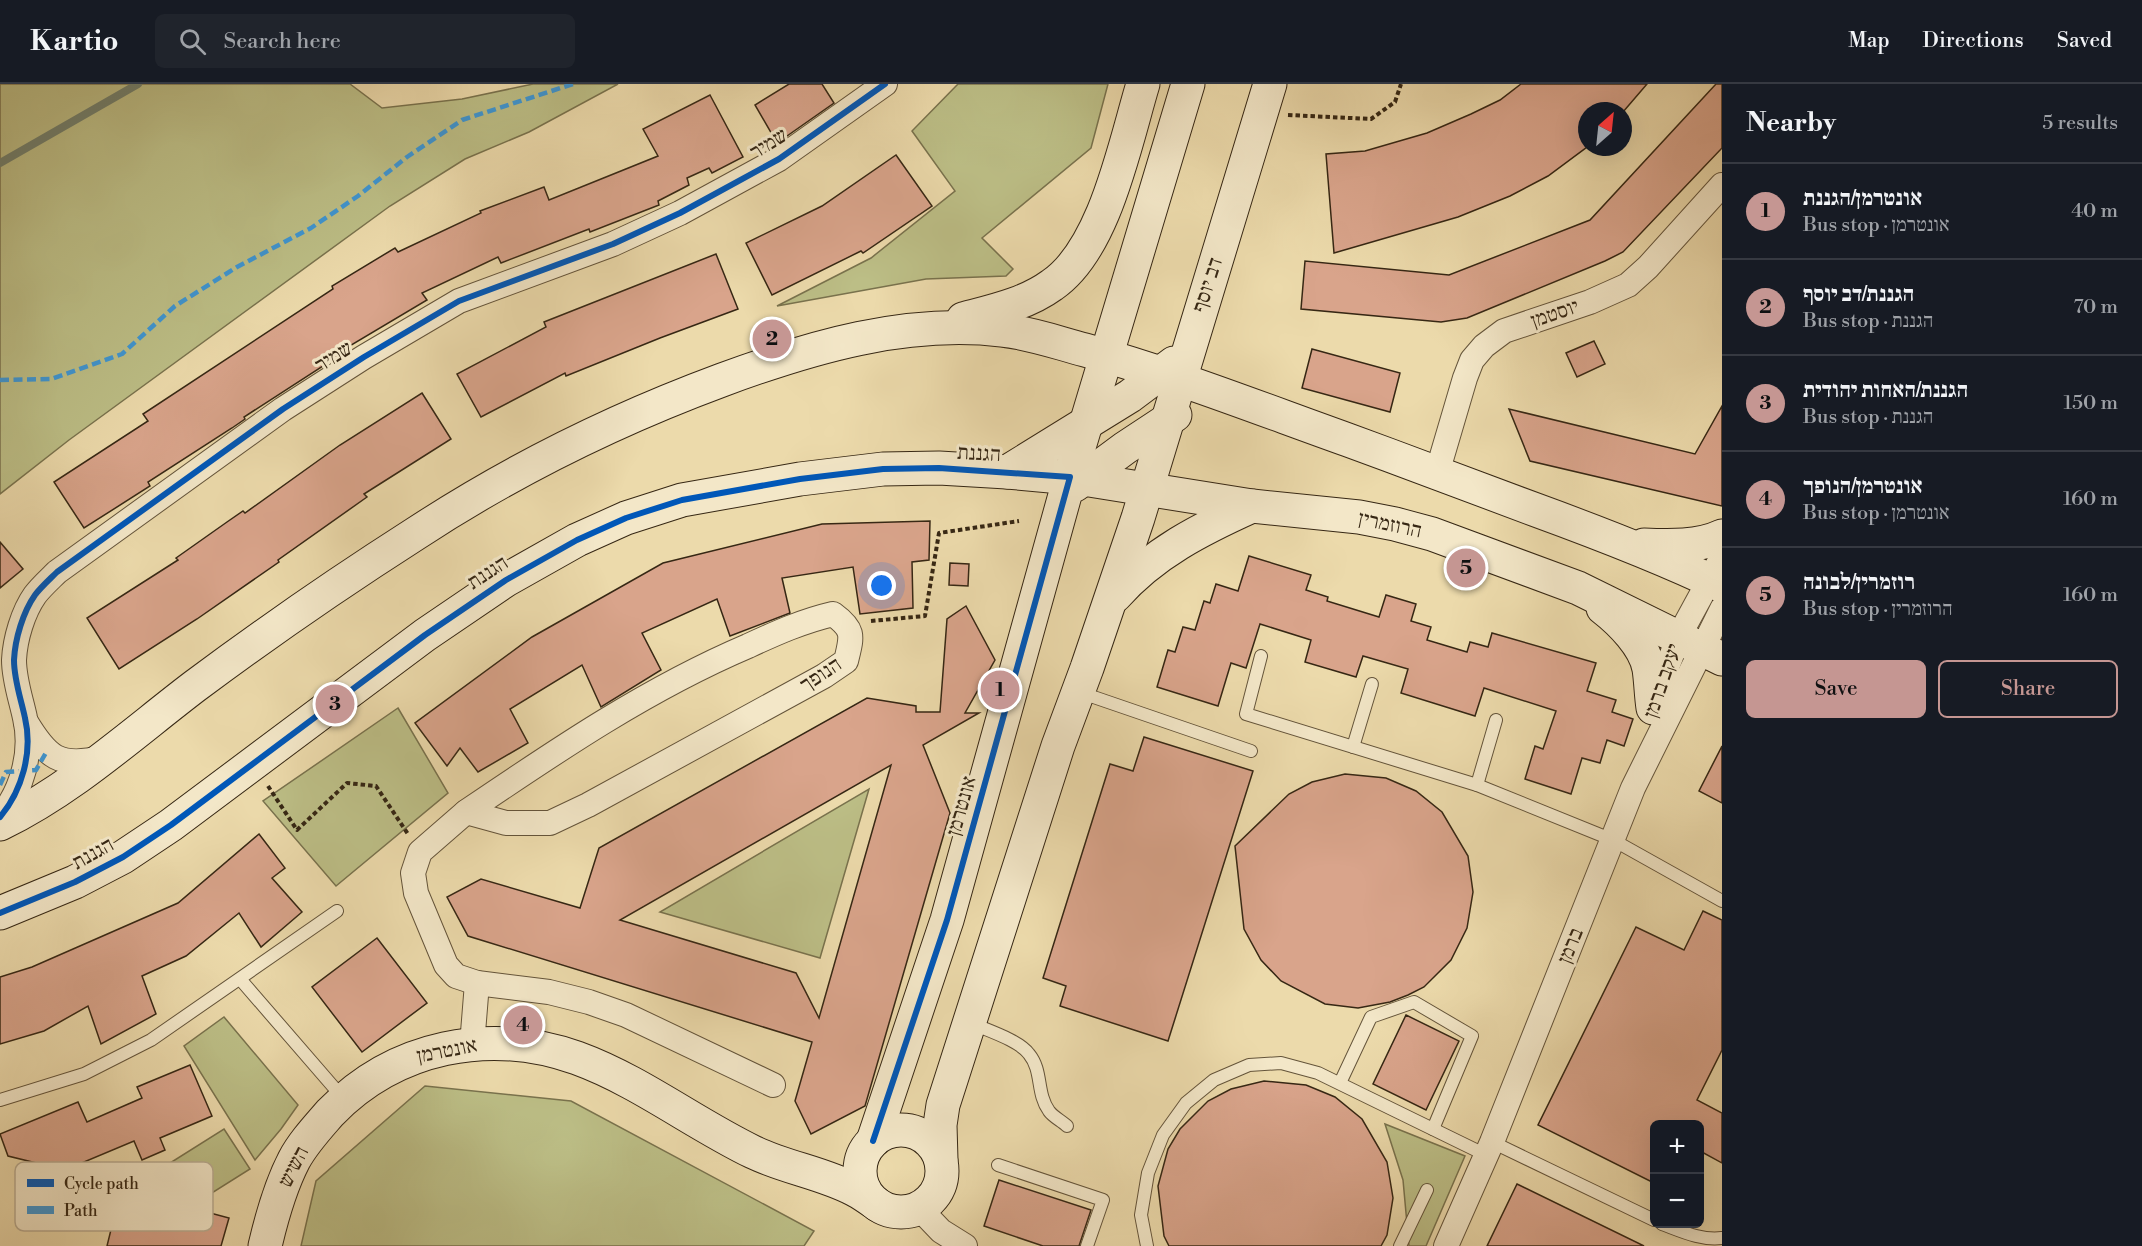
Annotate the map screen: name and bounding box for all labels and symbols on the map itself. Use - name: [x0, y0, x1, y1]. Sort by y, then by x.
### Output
- north arrow: [1578, 102, 1632, 156]
- street label: שמיר: [745, 122, 793, 165]
- street label: דב יוסף: [1187, 254, 1229, 316]
- street label: יוסטמן: [1527, 294, 1583, 334]
- pin: 2: [752, 316, 792, 362]
- street label: שמיר: [310, 335, 358, 378]
- street label: הגננת: [956, 440, 1002, 468]
- street label: הרוזמרין: [1356, 506, 1424, 544]
- pin: 5: [1446, 546, 1486, 590]
- street label: הגננת: [463, 550, 513, 596]
- your location: [867, 571, 896, 600]
- street label: יעקב ברמן: [1638, 640, 1688, 722]
- street label: הנופך: [795, 652, 847, 698]
- pin: 1: [980, 668, 1020, 712]
- pin: 3: [316, 682, 354, 726]
- street label: אונטרמן: [941, 773, 983, 839]
- street label: הגננת: [67, 832, 119, 876]
- street label: ברמן: [1552, 924, 1590, 968]
- pin: 4: [504, 1002, 542, 1048]
- street label: אונטרמן: [415, 1032, 479, 1070]
- street label: השיש: [273, 1142, 315, 1192]
- legend: [15, 1162, 213, 1231]
- text: Cycle path: [64, 1174, 139, 1194]
- text: Path: [64, 1201, 98, 1221]

